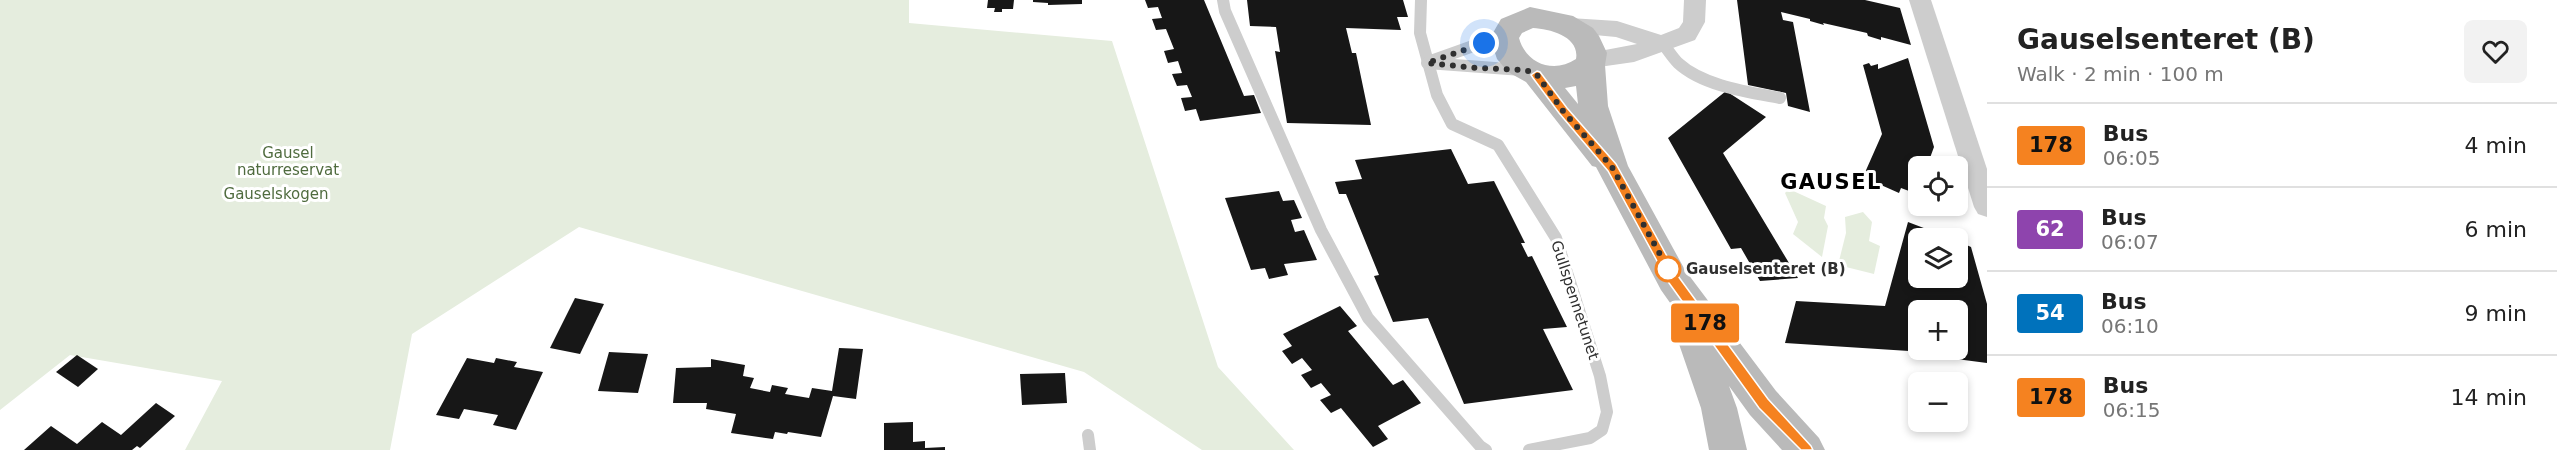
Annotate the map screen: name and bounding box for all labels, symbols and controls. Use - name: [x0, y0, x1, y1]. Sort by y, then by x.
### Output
- button: heart: [2464, 20, 2527, 83]
- text: Gauselsenteret (B): [2017, 23, 2315, 56]
- your location: [1469, 28, 1499, 58]
- text: Walk · 2 min · 100 m: [2017, 62, 2224, 86]
- text: Bus: [2103, 121, 2148, 146]
- text: 178: [2029, 133, 2073, 157]
- text: 4 min: [2465, 133, 2527, 158]
- park label: Gausel naturreservat: [237, 144, 339, 179]
- text: 06:05: [2103, 146, 2160, 170]
- map controls: [1908, 156, 1968, 432]
- button: locate: [1908, 156, 1968, 216]
- district label: GAUSEL: [1780, 170, 1882, 194]
- park label: Gauselskogen: [224, 185, 328, 203]
- text: Bus: [2101, 205, 2147, 230]
- text: 62: [2035, 217, 2065, 241]
- text: 6 min: [2465, 217, 2527, 242]
- button: layers: [1908, 228, 1968, 288]
- text: 06:07: [2101, 230, 2159, 254]
- street label: Gullspennetunet: [1547, 238, 1603, 362]
- marker: Gauselsenteret (B): [1655, 256, 1681, 282]
- place label: Gauselsenteret (B): [1686, 260, 1846, 278]
- text: Bus: [2101, 289, 2147, 314]
- button: +: [1908, 300, 1968, 360]
- text: 54: [2035, 301, 2065, 325]
- text: 9 min: [2465, 301, 2527, 326]
- line badge: 178: [1670, 304, 1740, 342]
- text: 178: [1683, 311, 1727, 335]
- text: 06:10: [2101, 314, 2159, 338]
- button: −: [1908, 372, 1968, 432]
- text: Bus: [2103, 373, 2148, 398]
- text: 178: [2029, 385, 2073, 409]
- text: 14 min: [2451, 385, 2527, 410]
- text: 06:15: [2103, 398, 2160, 422]

